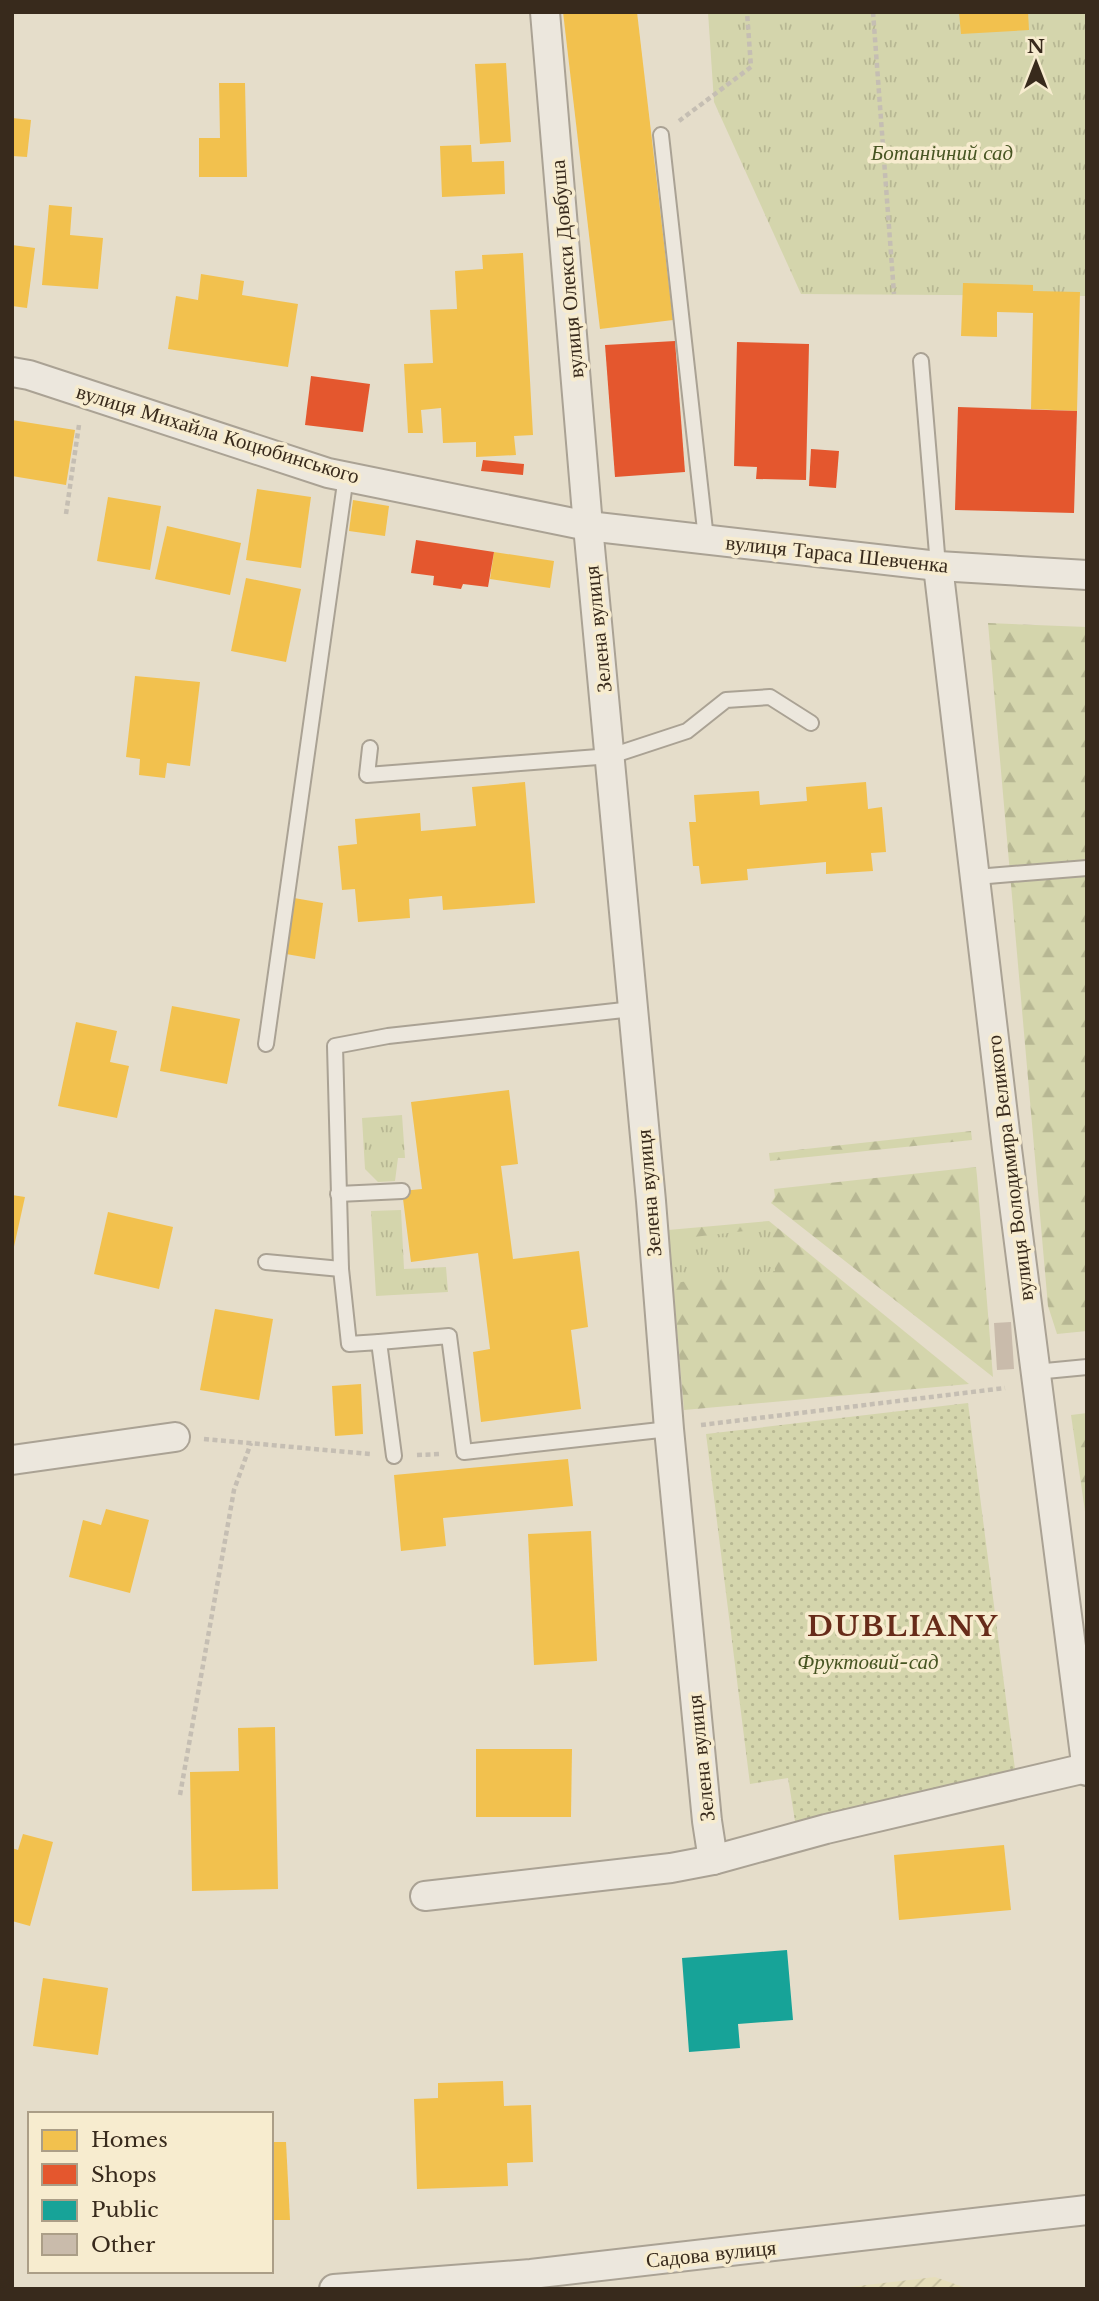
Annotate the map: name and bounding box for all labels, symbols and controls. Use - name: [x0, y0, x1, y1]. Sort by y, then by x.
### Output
- north arrow: [1001, 28, 1071, 98]
- text: N: [1027, 35, 1045, 58]
- park label: Ботанічний сад: [870, 140, 1013, 166]
- street label: вулиця Олекси Довбуша: [544, 158, 589, 379]
- street label: вулиця Михайла Коцюбинського: [73, 378, 363, 490]
- street label: вулиця Тараса Шевченка: [724, 529, 950, 579]
- street label: Зелена вулиця: [578, 564, 618, 694]
- street label: вулиця Володимира Великого: [981, 1034, 1039, 1302]
- street label: Зелена вулиця: [630, 1128, 668, 1258]
- district label: DUBLIANY: [807, 1609, 999, 1644]
- park label: Фруктовий-сад: [797, 1649, 939, 1675]
- street label: Зелена вулиця: [681, 1693, 721, 1823]
- legend: [28, 2112, 273, 2273]
- text: Homes: [91, 2127, 168, 2153]
- text: Shops: [91, 2162, 157, 2188]
- text: Public: [91, 2197, 158, 2223]
- text: Other: [91, 2232, 155, 2258]
- street label: Садова вулиця: [645, 2234, 778, 2274]

